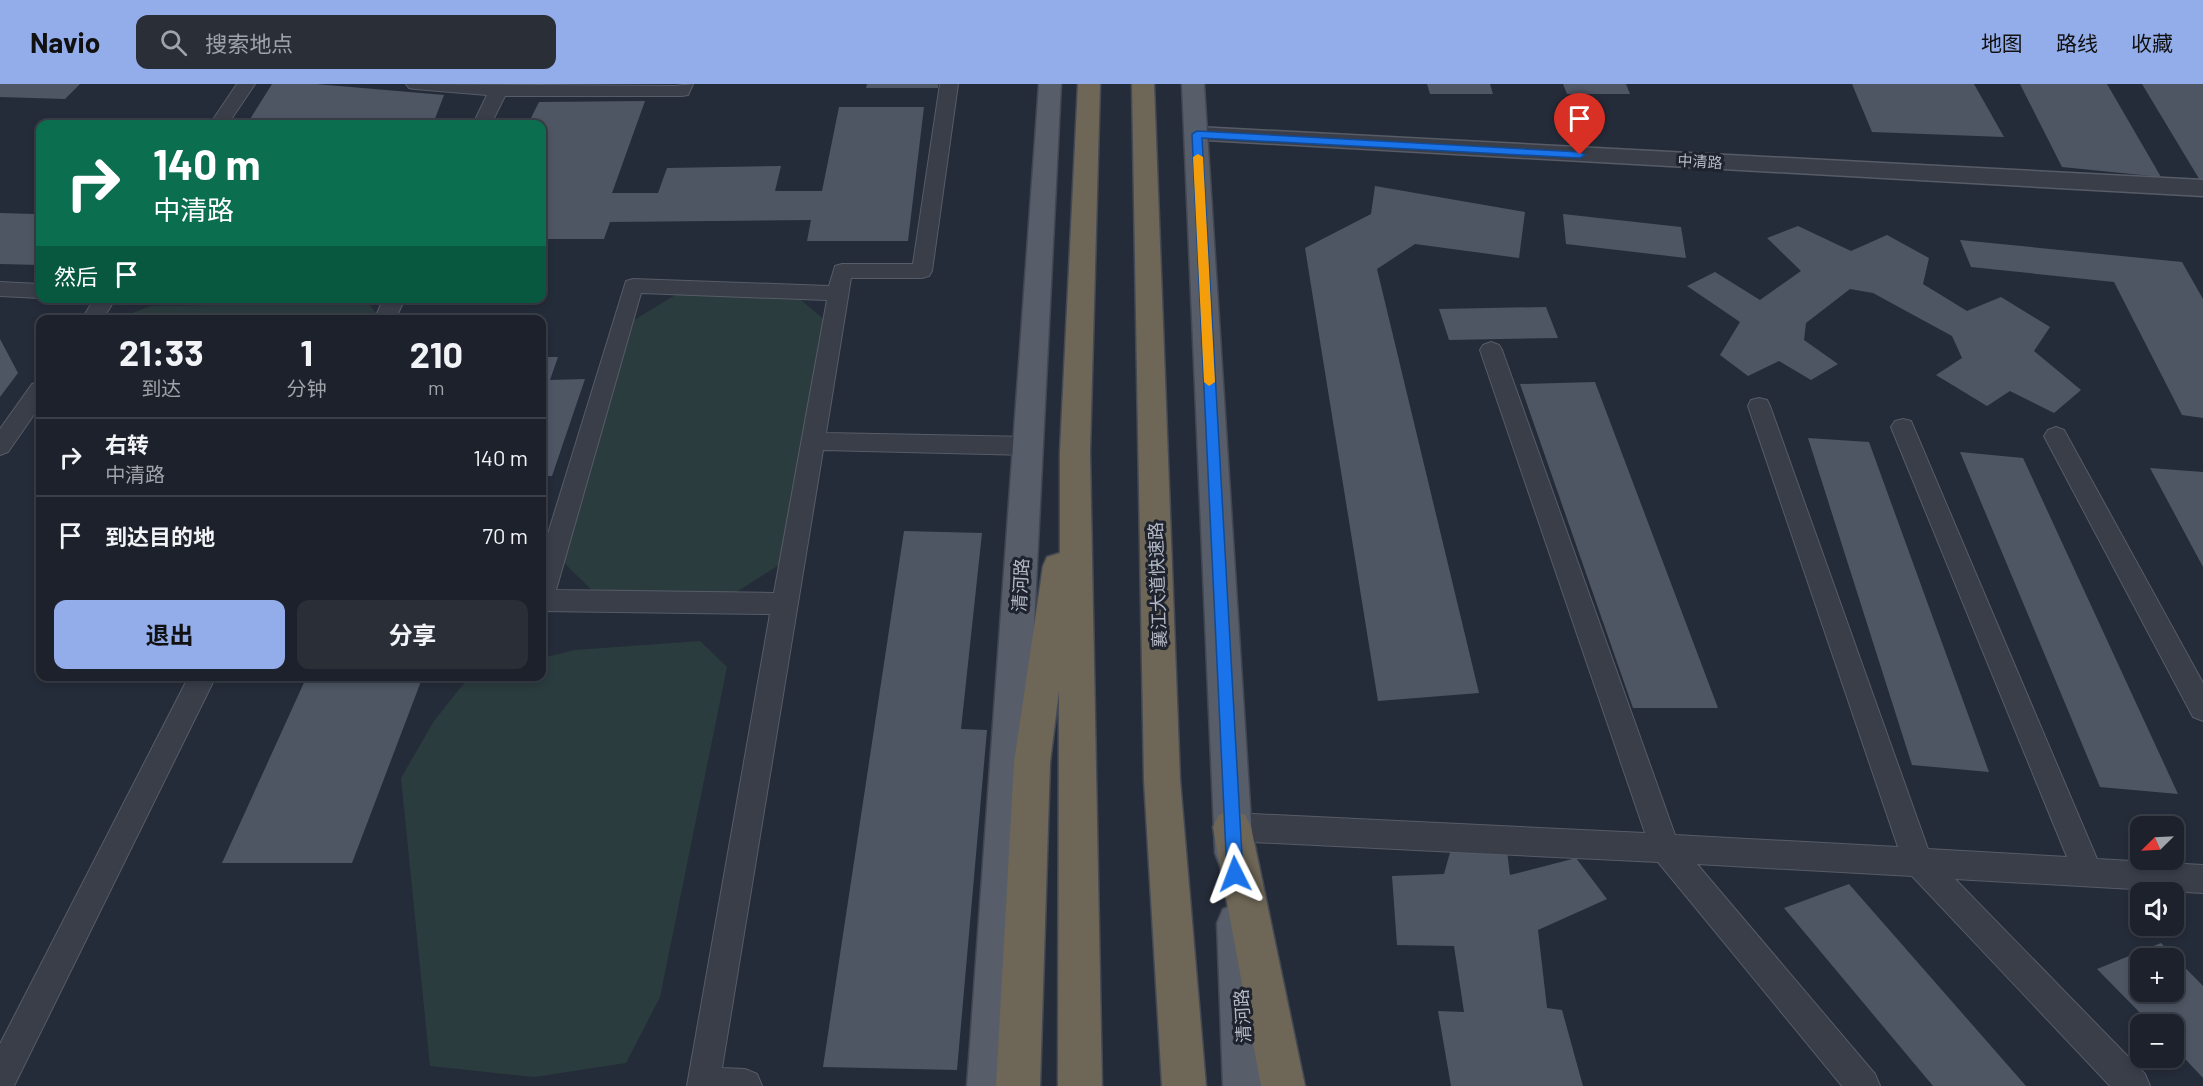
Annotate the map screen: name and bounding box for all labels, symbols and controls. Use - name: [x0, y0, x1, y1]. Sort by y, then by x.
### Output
- search box: [136, 15, 556, 69]
- text: Navio: [30, 25, 100, 59]
- icon: search: [157, 26, 190, 59]
- text: 搜索地点: [205, 30, 293, 56]
- text: 地图: [1981, 30, 2023, 55]
- text: 路线: [2056, 30, 2098, 55]
- text: 收藏: [2131, 30, 2173, 55]
- pin: [1554, 93, 1605, 155]
- icon: arrive: [1563, 102, 1596, 135]
- text: 140 m: [153, 138, 261, 188]
- icon: right: [54, 144, 132, 222]
- street label: 中清路: [1677, 151, 1723, 171]
- text: 中清路: [153, 193, 234, 225]
- icon: arrive: [110, 258, 143, 291]
- text: 然后: [54, 263, 98, 289]
- text: 21:33: [119, 330, 204, 373]
- text: 1: [300, 330, 313, 373]
- text: 210: [410, 332, 463, 375]
- text: m: [428, 375, 445, 399]
- text: 到达: [141, 376, 181, 400]
- text: 分钟: [287, 376, 327, 400]
- text: 右转: [105, 431, 149, 457]
- icon: right: [54, 441, 87, 474]
- text: 140 m: [473, 444, 528, 470]
- text: 中清路: [105, 462, 165, 486]
- icon: arrive: [54, 519, 87, 552]
- text: 70 m: [483, 522, 528, 548]
- street label: 襄江大道快速路: [1144, 522, 1170, 648]
- text: 到达目的地: [105, 523, 215, 549]
- street label: 清河路: [1008, 557, 1032, 613]
- button: 退出: [54, 600, 285, 669]
- button: 分享: [297, 600, 528, 669]
- north arrow: [2130, 816, 2184, 870]
- map controls: [2130, 816, 2184, 1068]
- position arrow: [1203, 842, 1267, 906]
- button: sound: [2130, 882, 2184, 936]
- button: +: [2130, 948, 2184, 1002]
- street label: 清河路: [1230, 988, 1254, 1044]
- button: −: [2130, 1014, 2184, 1068]

